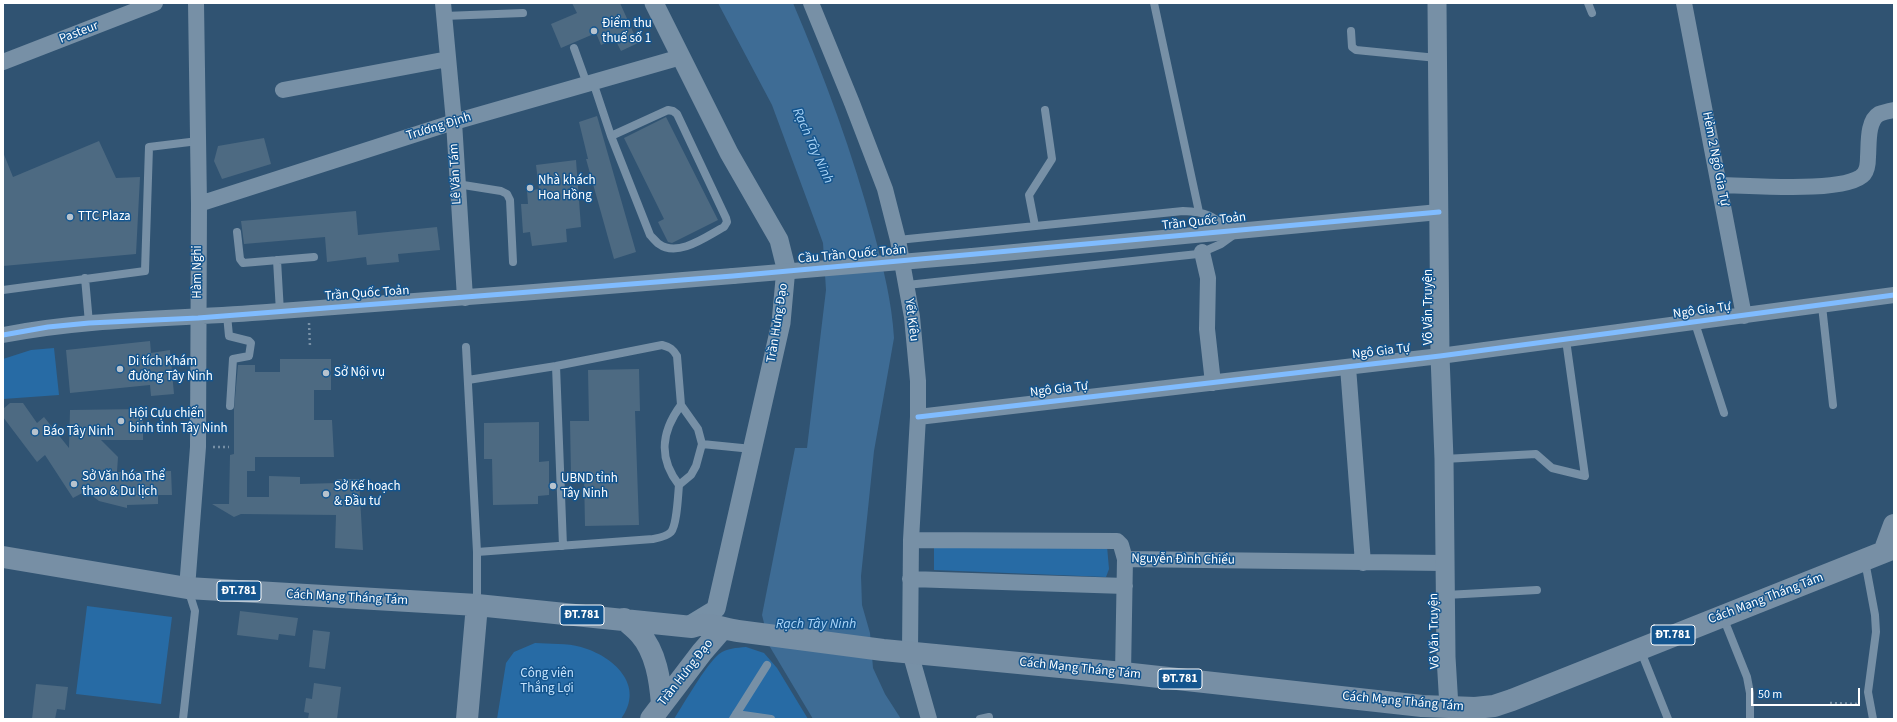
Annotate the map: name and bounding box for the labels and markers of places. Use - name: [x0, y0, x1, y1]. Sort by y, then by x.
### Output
- place label: Điểm thu thuế số 1: [602, 16, 652, 47]
- marker: Điểm thu thuế số 1: [589, 26, 599, 36]
- place label: Nhà khách Hoa Hồng: [538, 173, 596, 204]
- marker: Nhà khách Hoa Hồng: [525, 183, 535, 193]
- place label: TTC Plaza: [78, 209, 131, 225]
- marker: TTC Plaza: [65, 212, 75, 222]
- place label: Di tích Khám đường Tây Ninh: [128, 354, 213, 385]
- marker: Di tích Khám đường Tây Ninh: [115, 364, 125, 374]
- place label: Sở Nội vụ: [334, 365, 385, 381]
- marker: Sở Nội vụ: [321, 368, 331, 378]
- place label: Hội Cựu chiến binh tỉnh Tây Ninh: [129, 406, 228, 437]
- marker: Hội Cựu chiến binh tỉnh Tây Ninh: [116, 416, 126, 426]
- place label: Báo Tây Ninh: [43, 424, 114, 440]
- marker: Báo Tây Ninh: [30, 427, 40, 437]
- place label: Sở Văn hóa Thể thao & Du lịch: [82, 469, 165, 500]
- place label: UBND tỉnh Tây Ninh: [561, 471, 618, 502]
- marker: Sở Văn hóa Thể thao & Du lịch: [69, 479, 79, 489]
- place label: Sở Kế hoạch & Đầu tư: [334, 479, 401, 510]
- marker: UBND tỉnh Tây Ninh: [548, 481, 558, 491]
- marker: Sở Kế hoạch & Đầu tư: [321, 489, 331, 499]

